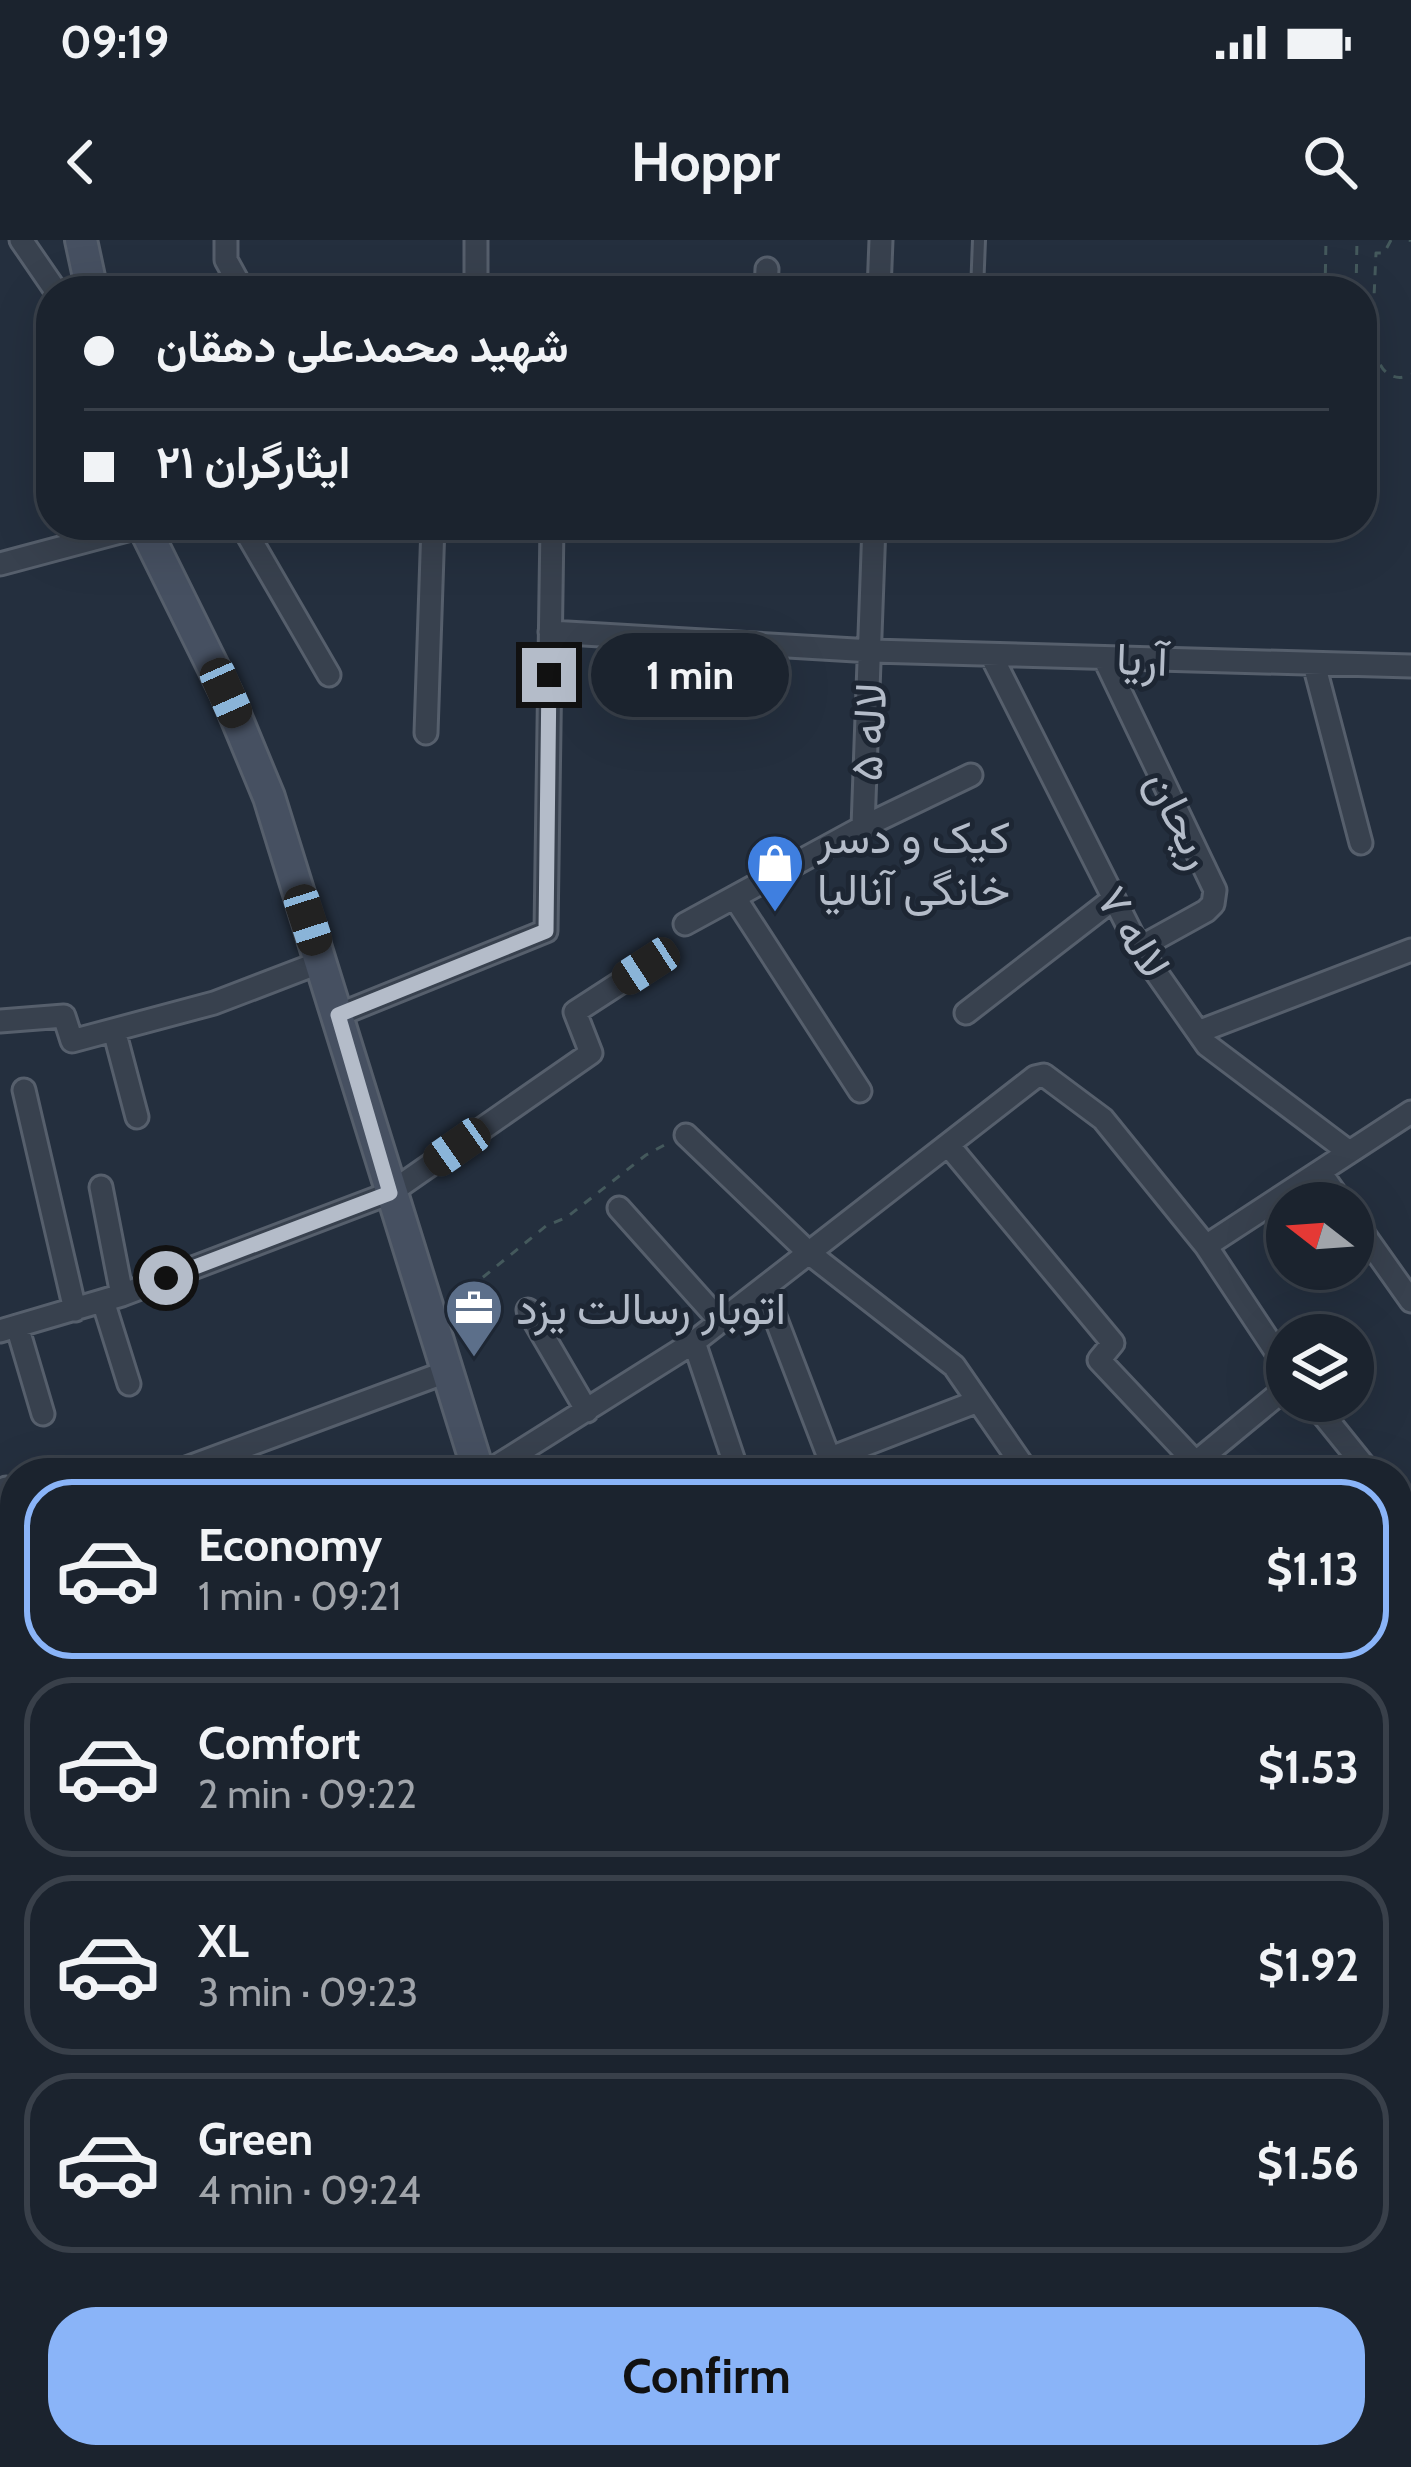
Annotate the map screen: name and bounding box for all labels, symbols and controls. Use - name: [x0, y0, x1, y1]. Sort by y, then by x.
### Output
- text: 09:19: [60, 15, 169, 69]
- icon: back: [48, 129, 114, 195]
- text: Hoppr: [631, 129, 780, 195]
- icon: search: [1297, 129, 1363, 195]
- text: شهید محمدعلی دهقان: [156, 319, 569, 373]
- text: ایثارگران ۲۱: [156, 435, 350, 489]
- street label: آریا: [1115, 631, 1172, 688]
- callout: 1 min: [591, 633, 789, 717]
- route end: [522, 648, 576, 702]
- text: 1 min: [646, 651, 734, 699]
- car: [195, 653, 257, 733]
- street label: لاله ۵: [838, 681, 898, 783]
- street label: ریحان: [1133, 761, 1228, 877]
- place label: کیک و دسر خانگی آنالیا: [816, 810, 1010, 916]
- shop icon: کیک و دسر خانگی آنالیا: [744, 832, 806, 914]
- street label: لاله ۷: [1085, 876, 1183, 988]
- car: [280, 880, 336, 960]
- car: [606, 931, 686, 1001]
- car: [417, 1112, 497, 1182]
- north arrow: [1266, 1182, 1374, 1290]
- map controls: [1266, 1182, 1374, 1422]
- route start: [139, 1251, 193, 1305]
- office icon: اتوبار رسالت یزد: [443, 1277, 505, 1359]
- place label: اتوبار رسالت یزد: [516, 1281, 786, 1336]
- button: layers: [1266, 1314, 1374, 1422]
- icon: car: [54, 1515, 162, 1623]
- text: Economy: [198, 1518, 382, 1572]
- text: $1.13: [1266, 1542, 1359, 1596]
- text: 1 min · 09:21: [198, 1572, 401, 1620]
- icon: car: [54, 1713, 162, 1821]
- text: Comfort: [198, 1716, 361, 1770]
- text: $1.53: [1258, 1740, 1359, 1794]
- text: 2 min · 09:22: [198, 1770, 417, 1818]
- icon: car: [54, 1911, 162, 2019]
- text: XL: [198, 1914, 249, 1968]
- text: $1.92: [1258, 1938, 1359, 1992]
- text: 3 min · 09:23: [198, 1968, 418, 2016]
- icon: car: [54, 2109, 162, 2217]
- text: Green: [198, 2112, 313, 2166]
- text: $1.56: [1257, 2136, 1359, 2190]
- text: 4 min · 09:24: [198, 2166, 421, 2214]
- button: Confirm: [48, 2307, 1365, 2445]

